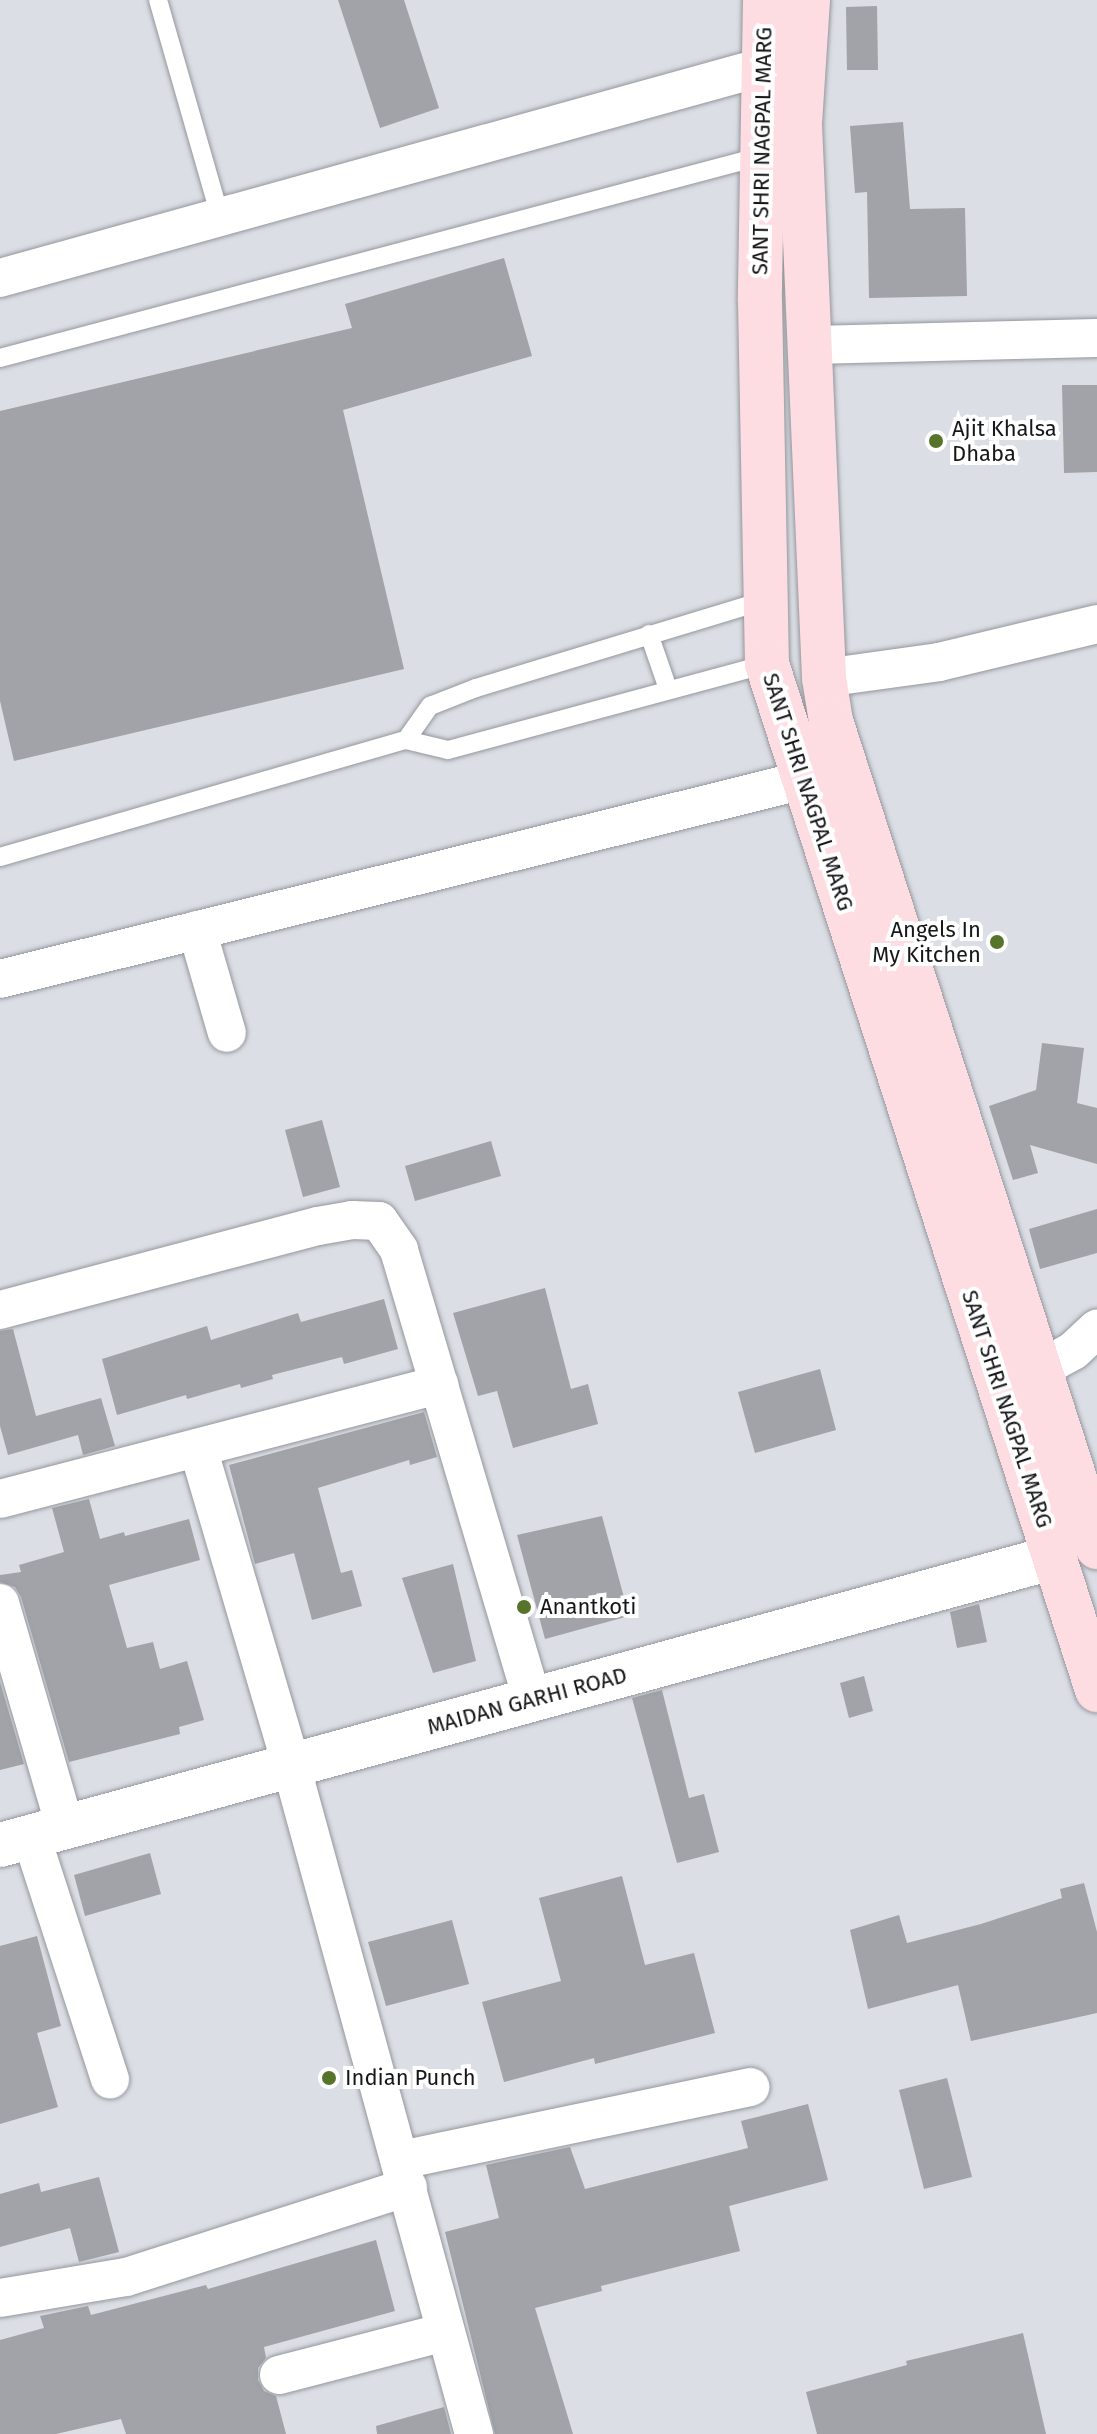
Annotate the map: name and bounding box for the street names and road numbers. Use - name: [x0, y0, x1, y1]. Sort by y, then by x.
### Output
- street label: SANT SHRI NAGPAL MARG: [747, 27, 777, 275]
- street label: SANT SHRI NAGPAL MARG: [757, 670, 859, 914]
- street label: SANT SHRI NAGPAL MARG: [956, 1287, 1058, 1531]
- street label: MAIDAN GARHI ROAD: [424, 1662, 630, 1740]

